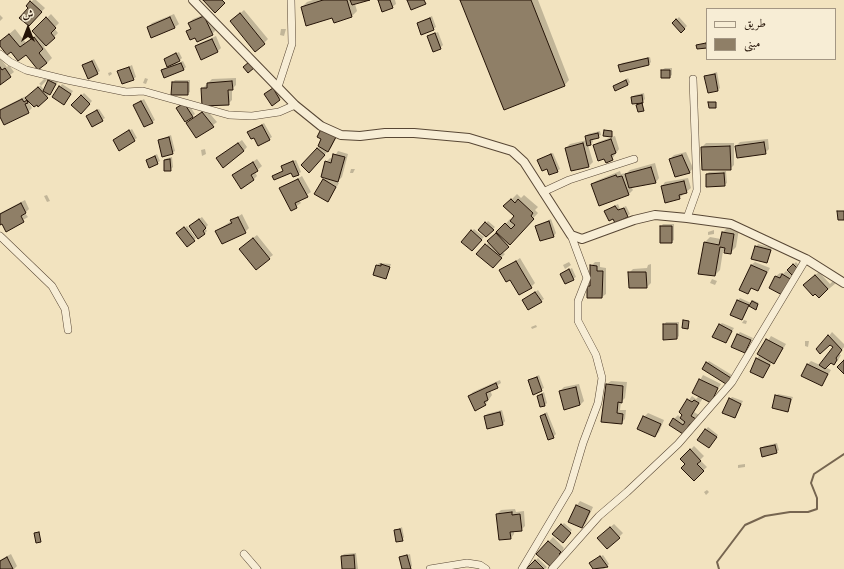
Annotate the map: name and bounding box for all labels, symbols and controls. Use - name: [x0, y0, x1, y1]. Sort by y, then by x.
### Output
- north arrow: [8, 8, 48, 48]
- text: ش: [23, 8, 33, 23]
- legend: [706, 8, 836, 60]
- text: طريق: [744, 16, 766, 32]
- text: مبنى: [744, 36, 760, 52]

